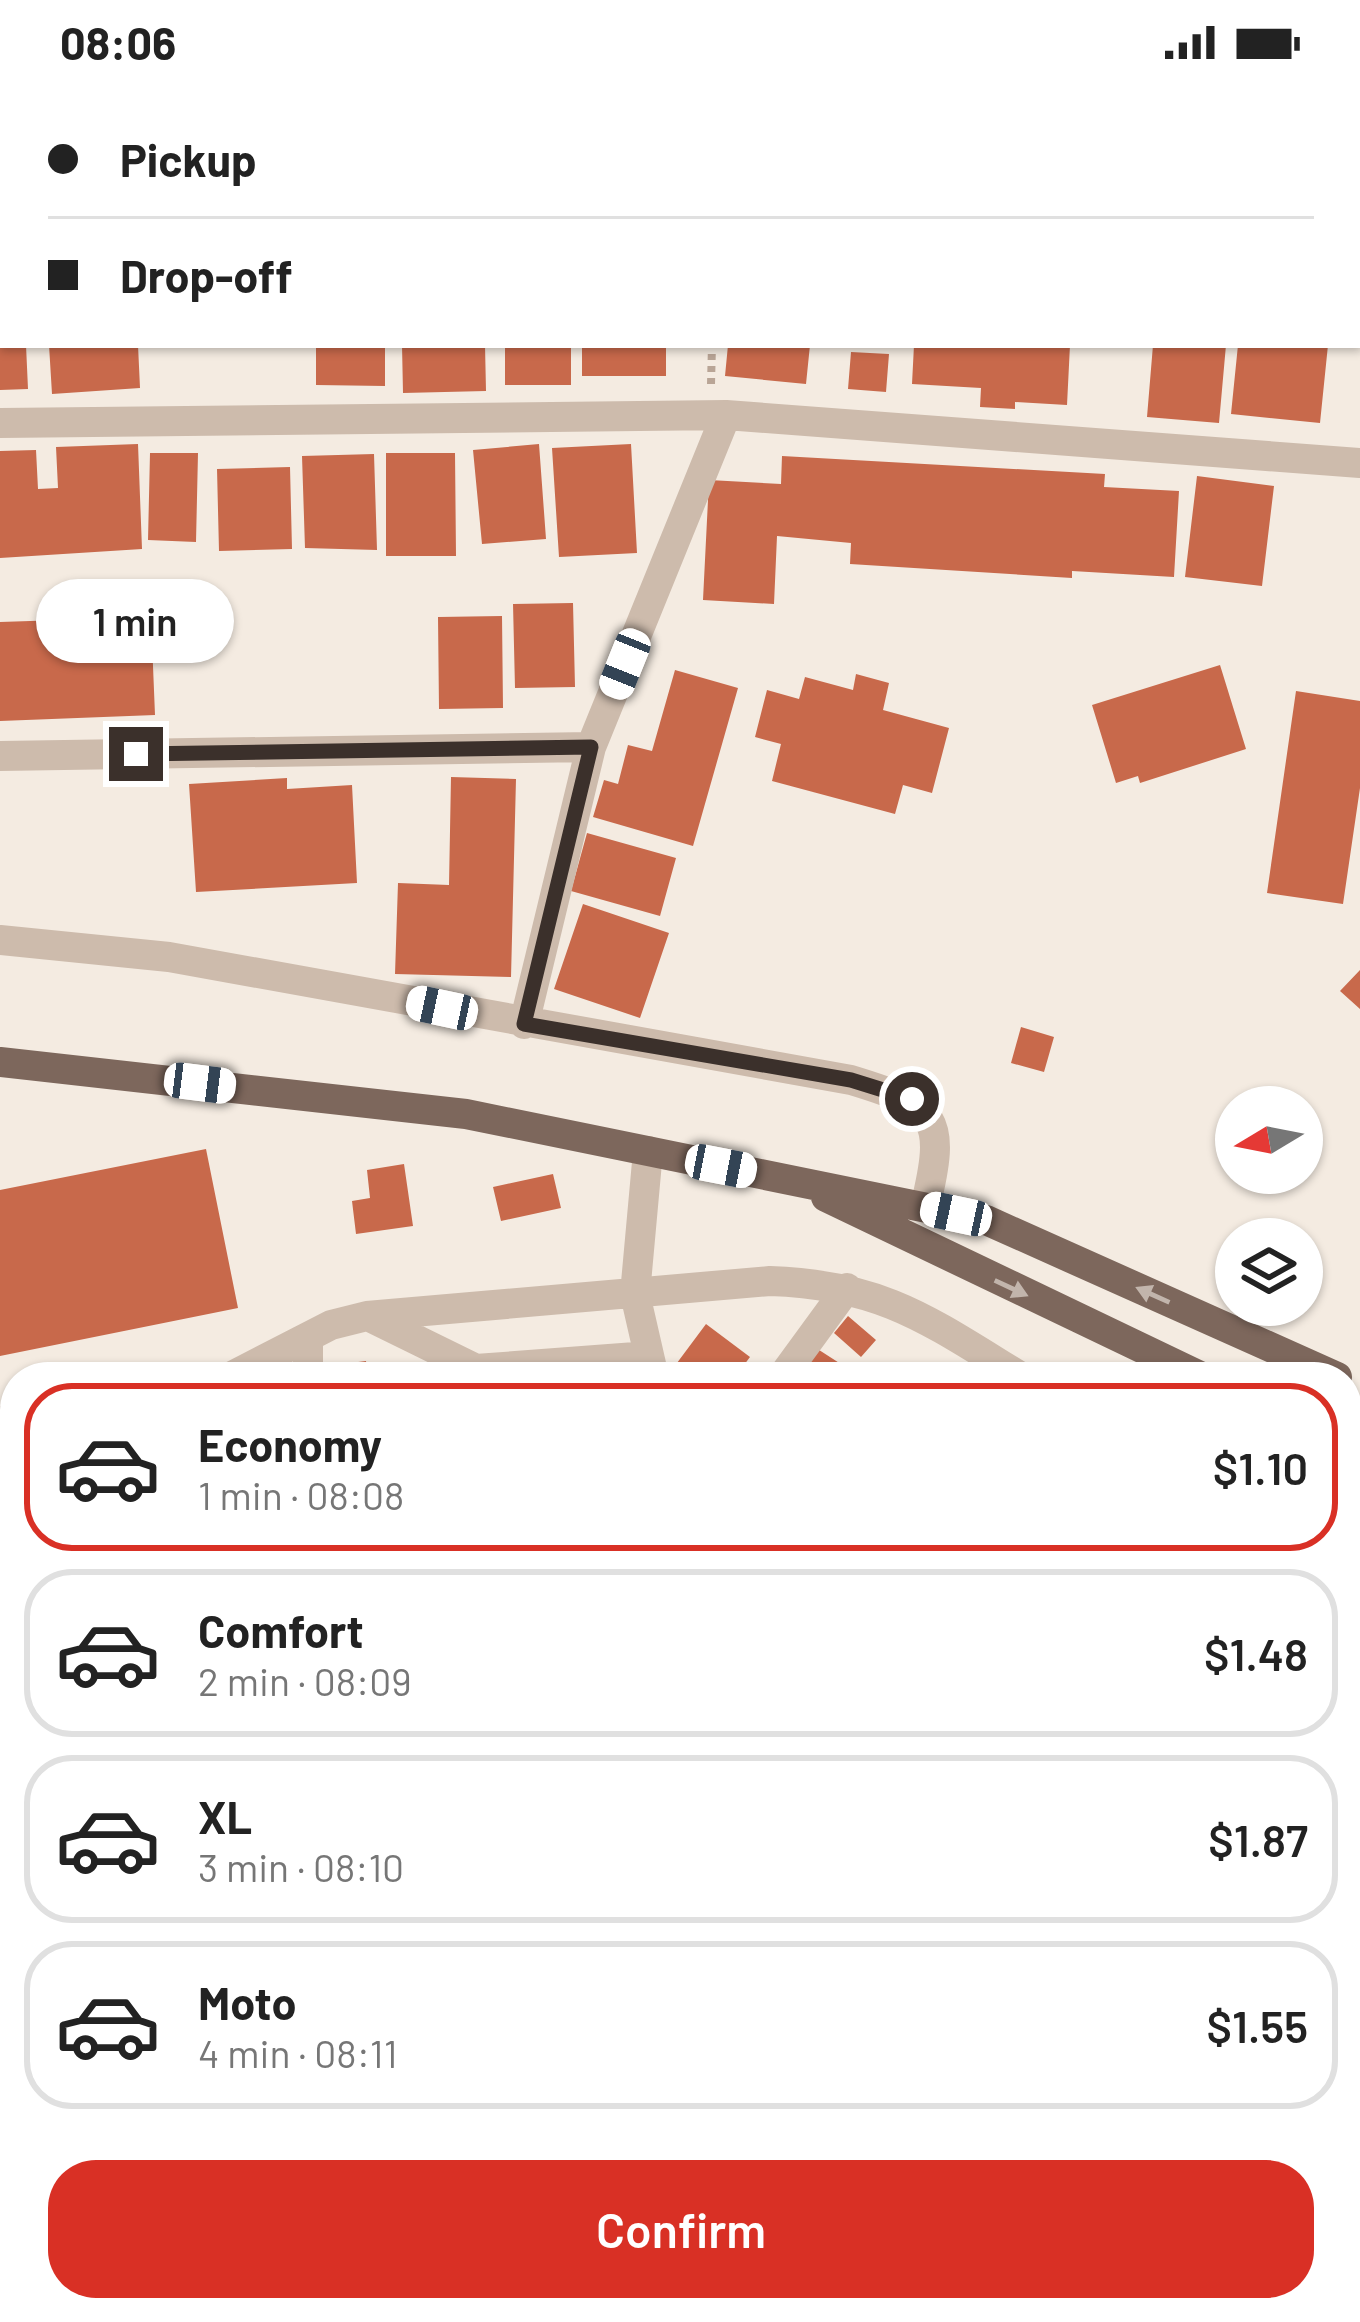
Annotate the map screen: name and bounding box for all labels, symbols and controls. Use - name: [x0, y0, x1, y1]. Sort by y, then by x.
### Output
- text: 08:06: [60, 15, 176, 69]
- text: Pickup: [120, 132, 257, 186]
- text: Drop-off: [120, 248, 293, 302]
- callout: 1 min: [37, 580, 235, 664]
- text: 1 min: [92, 597, 178, 644]
- car: [595, 624, 655, 704]
- route end: [109, 727, 163, 781]
- car: [403, 983, 481, 1033]
- car: [162, 1061, 238, 1105]
- route start: [885, 1072, 939, 1126]
- north arrow: [1215, 1086, 1323, 1194]
- map controls: [1215, 1086, 1323, 1326]
- car: [682, 1141, 760, 1191]
- car: [917, 1189, 995, 1239]
- button: layers: [1215, 1218, 1323, 1326]
- one-way arrow: [994, 1278, 1029, 1298]
- one-way arrow: [1135, 1284, 1170, 1304]
- icon: car: [54, 1413, 162, 1521]
- text: Economy: [198, 1417, 382, 1471]
- text: $1.10: [1213, 1440, 1308, 1494]
- text: 1 min · 08:08: [198, 1471, 404, 1518]
- icon: car: [54, 1599, 162, 1707]
- text: Comfort: [198, 1603, 364, 1657]
- text: $1.48: [1204, 1626, 1308, 1680]
- text: 2 min · 08:09: [198, 1657, 412, 1704]
- icon: car: [54, 1785, 162, 1893]
- text: XL: [198, 1789, 252, 1843]
- text: $1.87: [1208, 1812, 1308, 1866]
- text: 3 min · 08:10: [198, 1843, 404, 1890]
- icon: car: [54, 1971, 162, 2079]
- text: Moto: [198, 1975, 296, 2029]
- text: $1.55: [1207, 1998, 1308, 2052]
- text: 4 min · 08:11: [198, 2029, 397, 2076]
- button: Confirm: [48, 2160, 1314, 2298]

